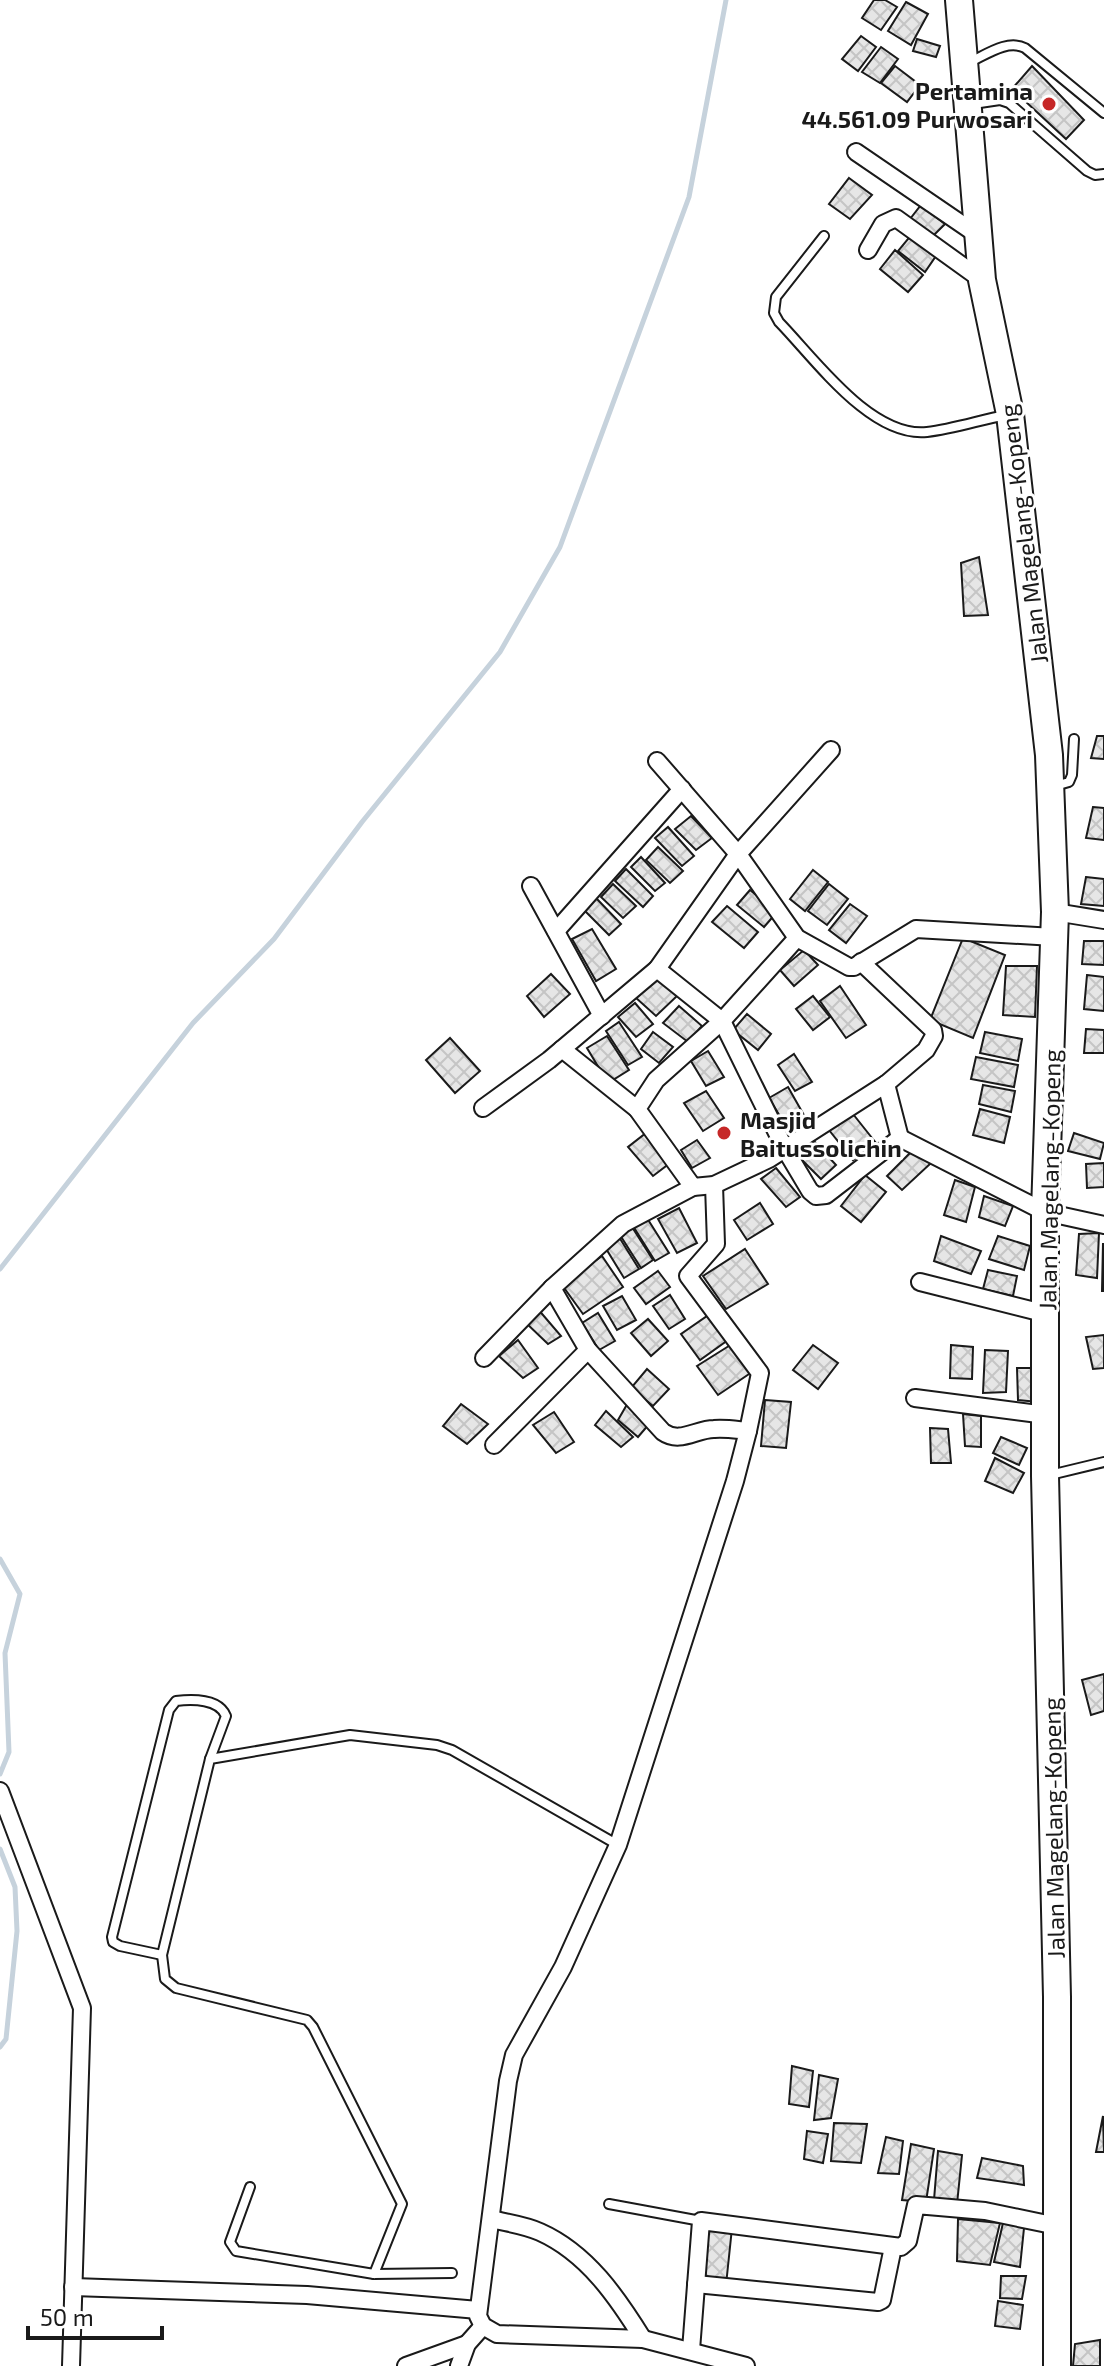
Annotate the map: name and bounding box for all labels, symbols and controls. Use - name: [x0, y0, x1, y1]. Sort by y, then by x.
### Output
- place label: Pertamina 44.561.09 Purwosari: [801, 76, 1033, 133]
- marker: Pertamina 44.561.09 Purwosari: [1040, 95, 1058, 113]
- street label: Jalan Magelang-Kopeng: [993, 402, 1053, 666]
- street label: Jalan Magelang-Kopeng: [1032, 1049, 1066, 1311]
- place label: Masjid Baitussolichin: [740, 1105, 902, 1162]
- marker: Masjid Baitussolichin: [715, 1124, 733, 1142]
- street label: Jalan Magelang-Kopeng: [1036, 1697, 1070, 1959]
- scale bar: [28, 2290, 162, 2340]
- text: 50 m: [40, 2302, 94, 2331]

